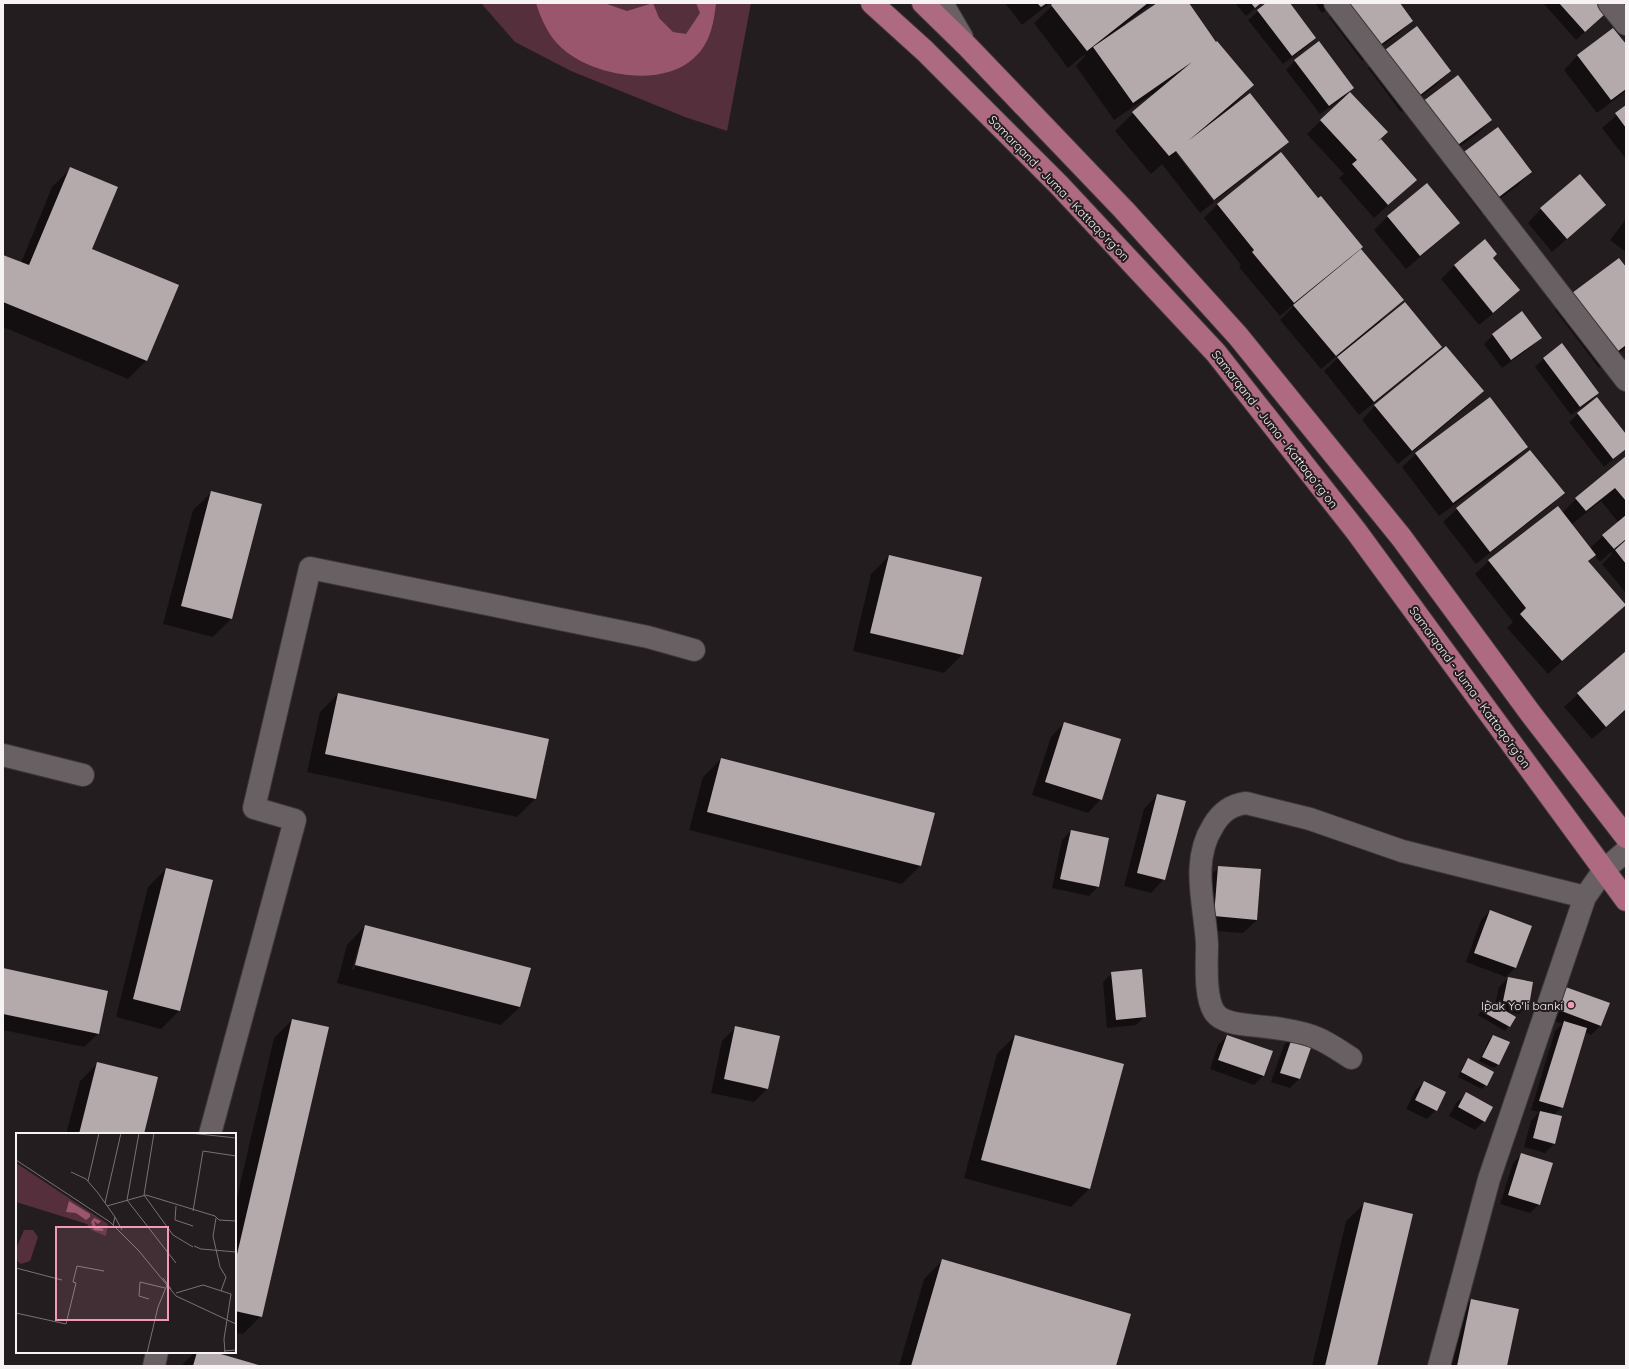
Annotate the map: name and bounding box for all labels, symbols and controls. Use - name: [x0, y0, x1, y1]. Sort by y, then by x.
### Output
- street label: Samarqand - Juma - Kattaqo‘rg‘on: [985, 112, 1133, 264]
- street label: Samarqand - Juma - Kattaqo‘rg‘on: [1209, 347, 1341, 511]
- street label: Samarqand - Juma - Kattaqo‘rg‘on: [1406, 603, 1534, 771]
- place label: Ipak Yo'li banki: [1481, 998, 1563, 1013]
- marker: Ipak Yo'li banki: [1566, 1000, 1576, 1010]
- inset map: [16, 1133, 236, 1353]

